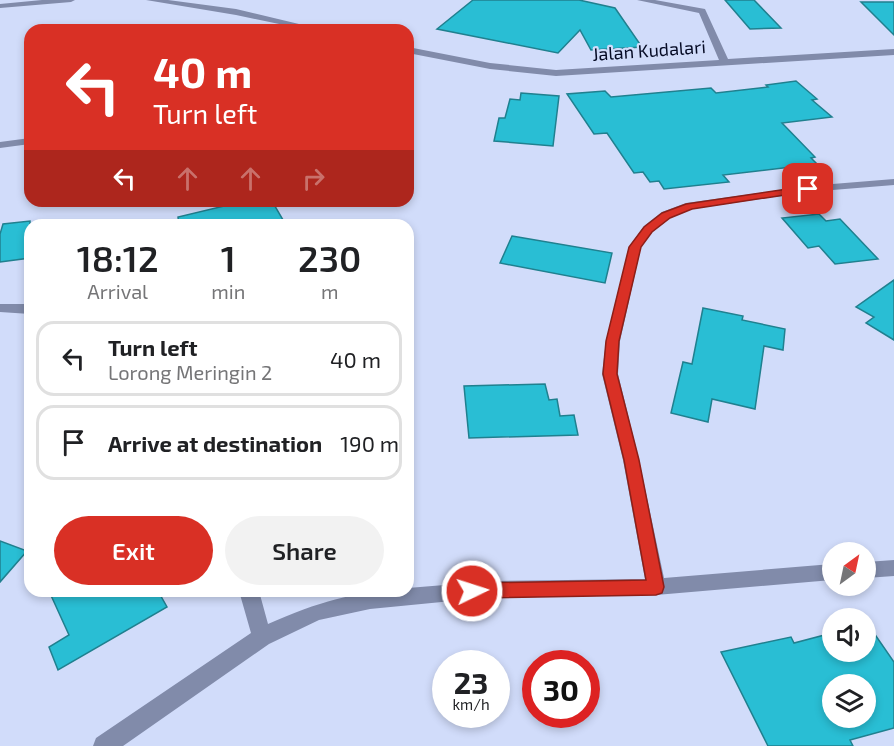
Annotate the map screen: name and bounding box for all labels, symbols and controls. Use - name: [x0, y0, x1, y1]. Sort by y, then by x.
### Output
- street label: Jalan Kudalari: [591, 35, 706, 65]
- text: 40 m: [153, 46, 252, 96]
- icon: left: [54, 48, 132, 126]
- text: Turn left: [153, 97, 257, 129]
- icon: left: [108, 162, 141, 195]
- icon: ahead: [171, 162, 204, 195]
- icon: ahead: [234, 162, 267, 195]
- icon: right: [297, 162, 330, 195]
- pin: [782, 163, 833, 214]
- icon: arrive: [791, 172, 824, 205]
- text: 18:12: [77, 236, 159, 279]
- text: 1: [221, 236, 236, 279]
- text: 230: [298, 236, 361, 279]
- text: Arrival: [87, 279, 148, 303]
- text: min: [211, 279, 245, 303]
- text: m: [321, 279, 338, 303]
- text: Turn left: [108, 334, 197, 360]
- icon: left: [57, 342, 90, 375]
- text: 40 m: [330, 346, 381, 372]
- text: Lorong Meringin 2: [108, 360, 272, 384]
- icon: arrive: [57, 426, 90, 459]
- text: Arrive at destination: [108, 430, 322, 456]
- text: 190 m: [340, 430, 399, 456]
- button: Exit: [54, 516, 213, 585]
- button: Share: [225, 516, 384, 585]
- north arrow: [822, 542, 876, 596]
- map controls: [822, 542, 876, 728]
- position arrow: [440, 559, 504, 623]
- button: sound: [822, 608, 876, 662]
- speed limit sign: 30: [522, 650, 600, 728]
- text: 23: [454, 664, 488, 700]
- button: layers: [822, 674, 876, 728]
- text: km/h: [452, 695, 490, 713]

